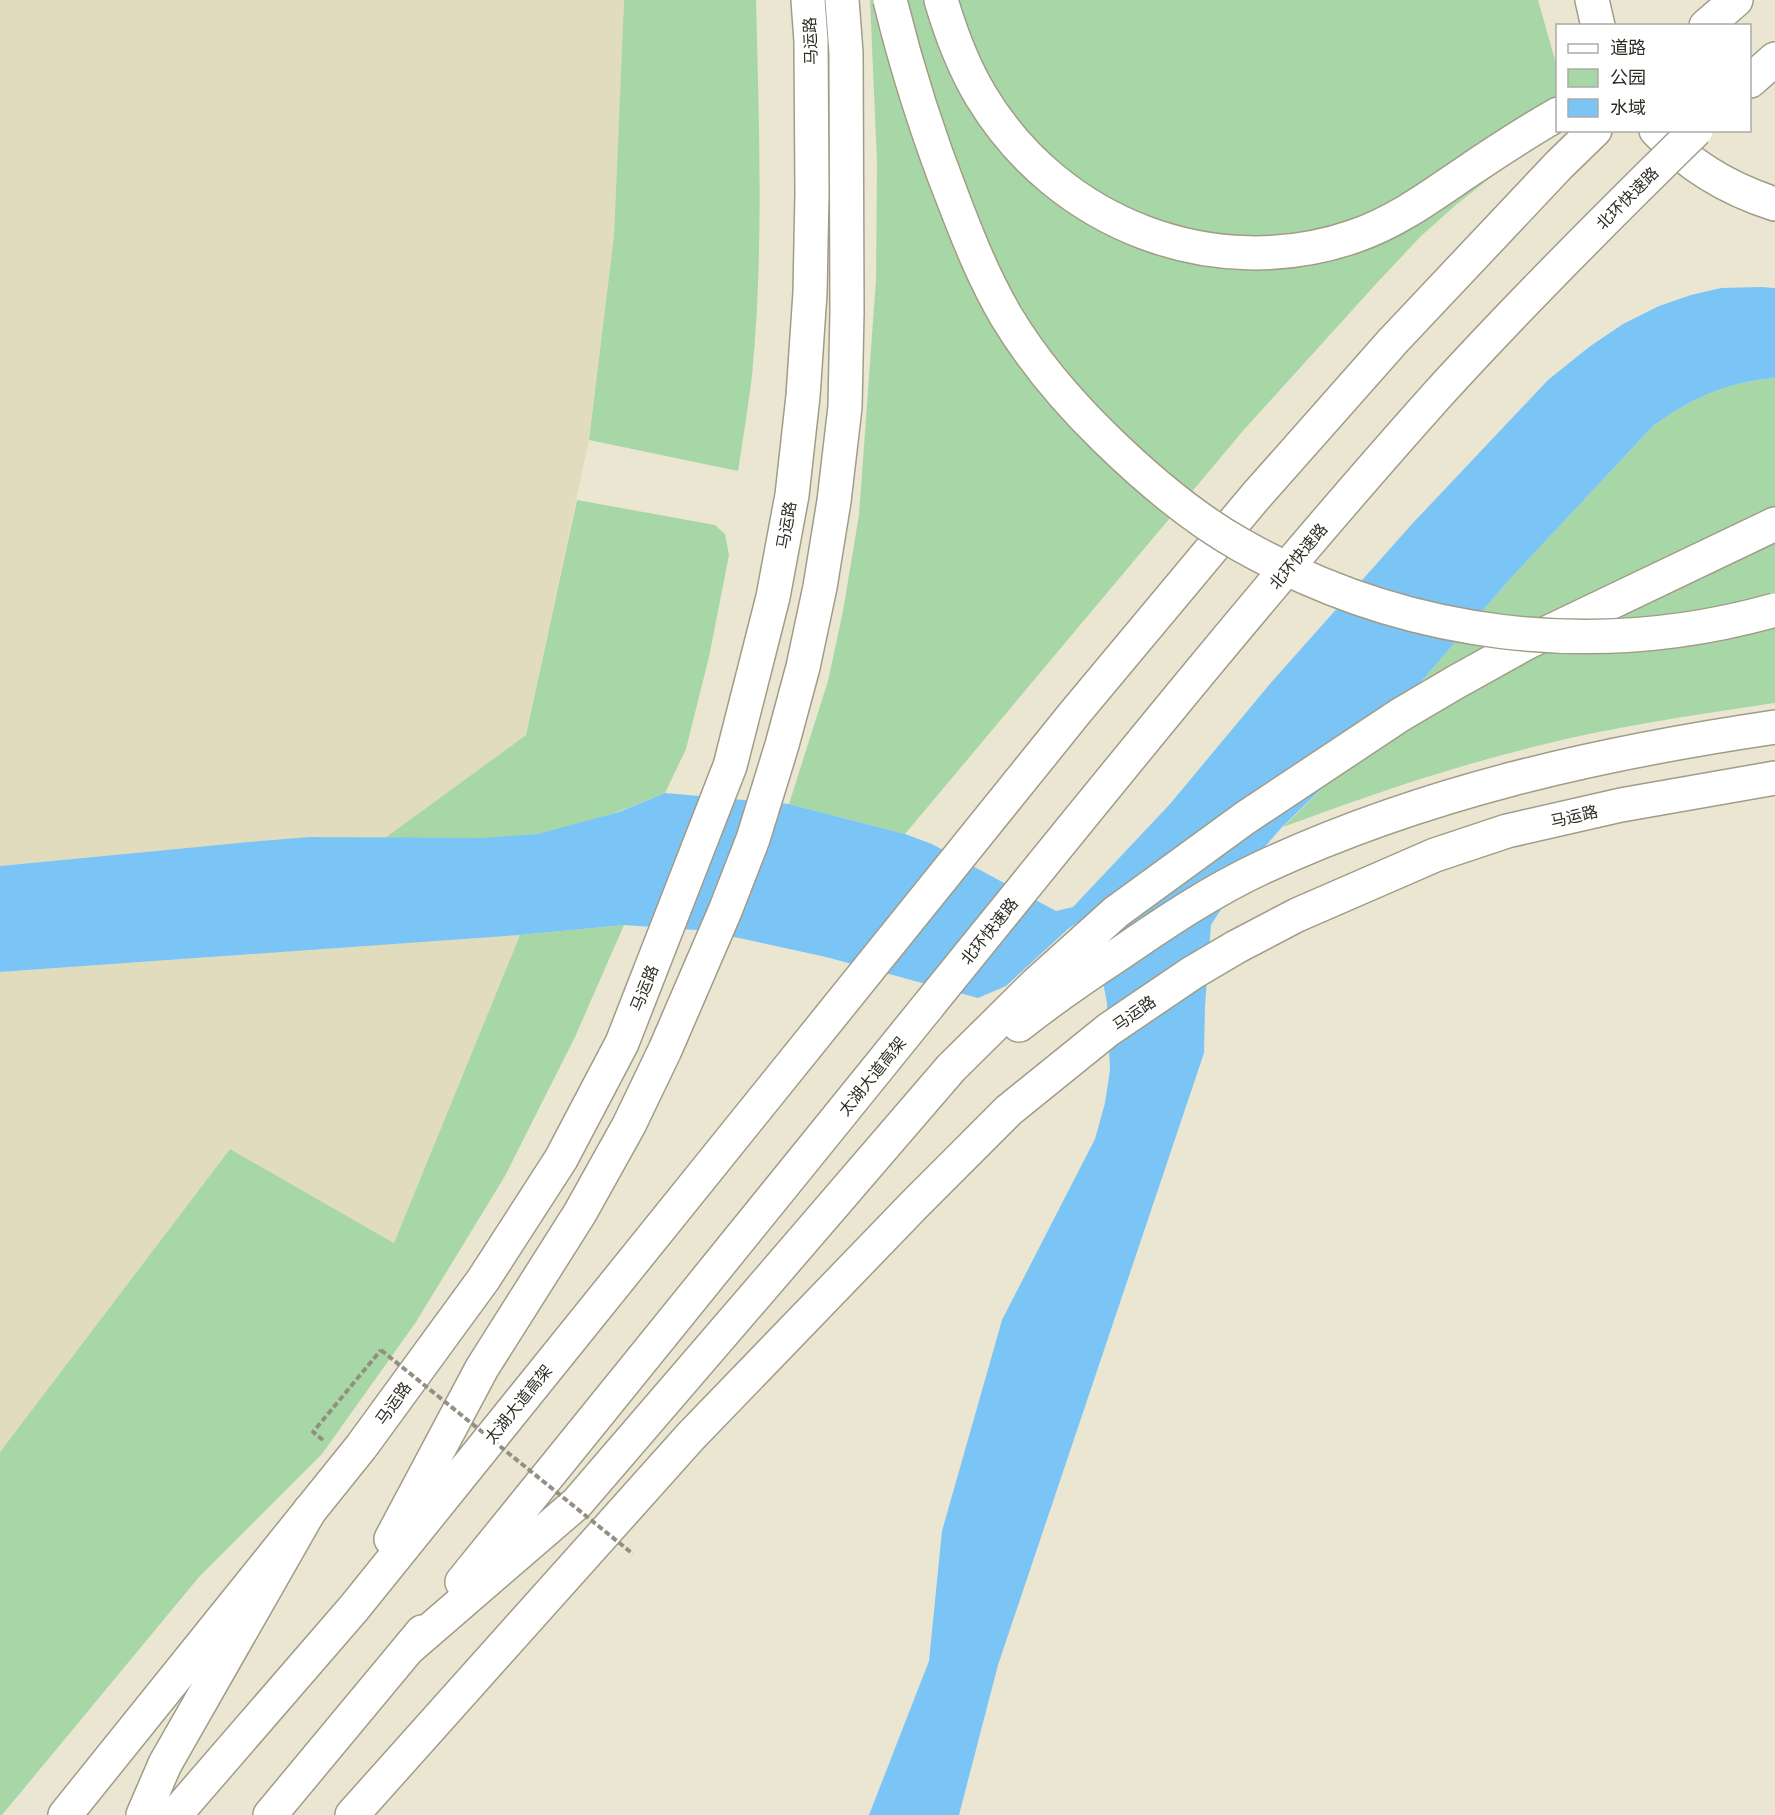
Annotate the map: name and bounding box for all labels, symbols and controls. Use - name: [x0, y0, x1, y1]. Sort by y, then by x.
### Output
- street label: 马运路: [798, 17, 822, 65]
- legend: [1556, 24, 1751, 132]
- text: 道路: [1610, 35, 1646, 60]
- text: 公园: [1610, 65, 1646, 90]
- text: 水域: [1610, 95, 1646, 120]
- street label: 北环快速路: [1591, 162, 1663, 234]
- street label: 马运路: [771, 499, 801, 551]
- street label: 北环快速路: [1264, 518, 1332, 594]
- street label: 马运路: [1548, 800, 1600, 832]
- street label: 北环快速路: [955, 893, 1023, 969]
- street label: 马运路: [625, 962, 663, 1014]
- street label: 马运路: [1108, 990, 1160, 1036]
- street label: 太湖大道高架: [833, 1032, 911, 1120]
- street label: 太湖大道高架: [479, 1360, 557, 1448]
- street label: 马运路: [370, 1377, 416, 1429]

